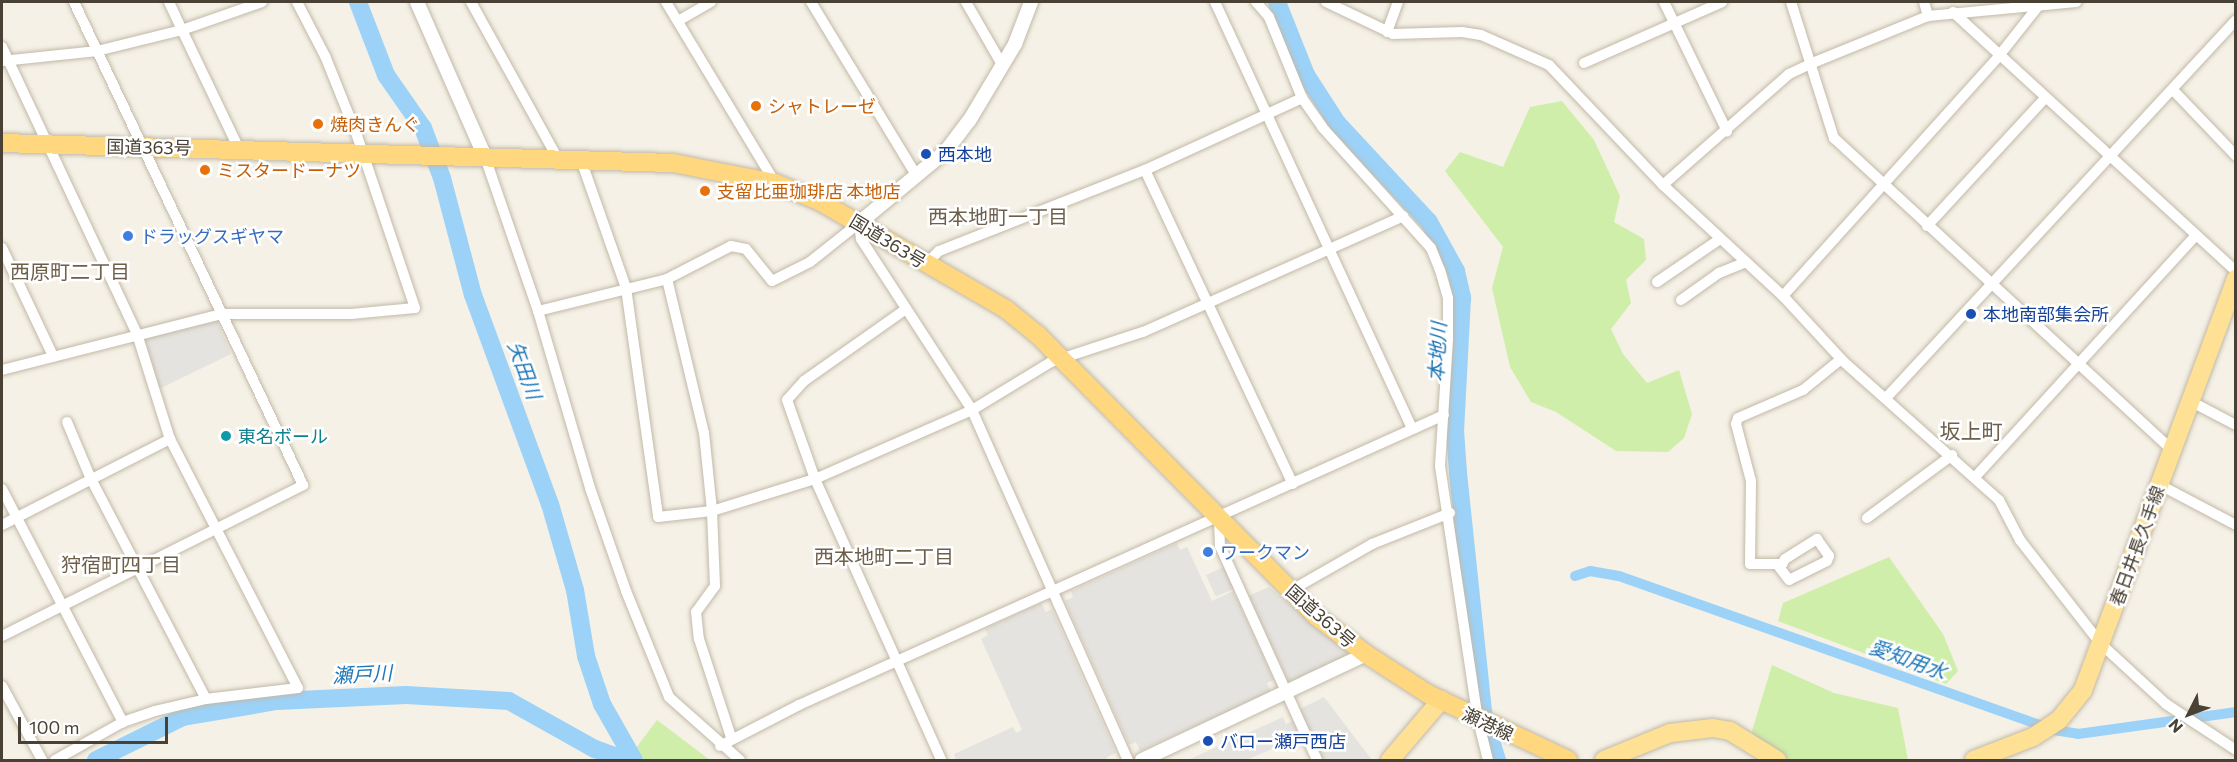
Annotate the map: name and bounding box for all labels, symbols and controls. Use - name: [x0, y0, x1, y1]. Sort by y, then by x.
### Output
- place label: シャトレーゼ: [768, 95, 876, 117]
- marker: シャトレーゼ: [749, 99, 763, 113]
- place label: 焼肉きんぐ: [330, 113, 420, 135]
- marker: 焼肉きんぐ: [311, 117, 325, 131]
- street label: 国道363号: [106, 135, 192, 159]
- place label: 西本地: [938, 143, 992, 165]
- marker: 西本地: [919, 147, 933, 161]
- place label: ミスタードーナツ: [217, 159, 361, 181]
- marker: ミスタードーナツ: [198, 163, 212, 177]
- place label: 支留比亜珈琲店 本地店: [717, 180, 900, 202]
- marker: 支留比亜珈琲店 本地店: [698, 184, 712, 198]
- district label: 西本地町一丁目: [928, 204, 1068, 228]
- street label: 国道363号: [846, 210, 930, 272]
- place label: ドラッグスギヤマ: [140, 225, 284, 247]
- marker: ドラッグスギヤマ: [121, 229, 135, 243]
- district label: 西原町二丁目: [10, 259, 130, 283]
- place label: 本地南部集会所: [1983, 303, 2109, 325]
- marker: 本地南部集会所: [1964, 307, 1978, 321]
- water label: 本地川: [1423, 321, 1451, 383]
- water label: 矢田川: [503, 338, 547, 402]
- district label: 坂上町: [1940, 418, 2002, 444]
- place label: 東名ボール: [238, 425, 328, 447]
- marker: 東名ボール: [219, 429, 233, 443]
- street label: 春日井長久手線: [2105, 483, 2169, 609]
- place label: ワークマン: [1220, 541, 1310, 563]
- district label: 西本地町二丁目: [814, 544, 954, 568]
- marker: ワークマン: [1201, 545, 1215, 559]
- district label: 狩宿町四丁目: [61, 552, 181, 576]
- street label: 国道363号: [1282, 580, 1360, 652]
- water label: 愛知用水: [1866, 634, 1950, 684]
- water label: 瀬戸川: [331, 660, 393, 688]
- north arrow: [2159, 684, 2219, 744]
- street label: 瀬港線: [1459, 703, 1517, 745]
- scale bar: [21, 705, 171, 743]
- text: 100 m: [29, 716, 79, 738]
- text: N: [2164, 716, 2186, 737]
- place label: バロー瀬戸西店: [1220, 730, 1346, 752]
- marker: バロー瀬戸西店: [1201, 734, 1215, 748]

